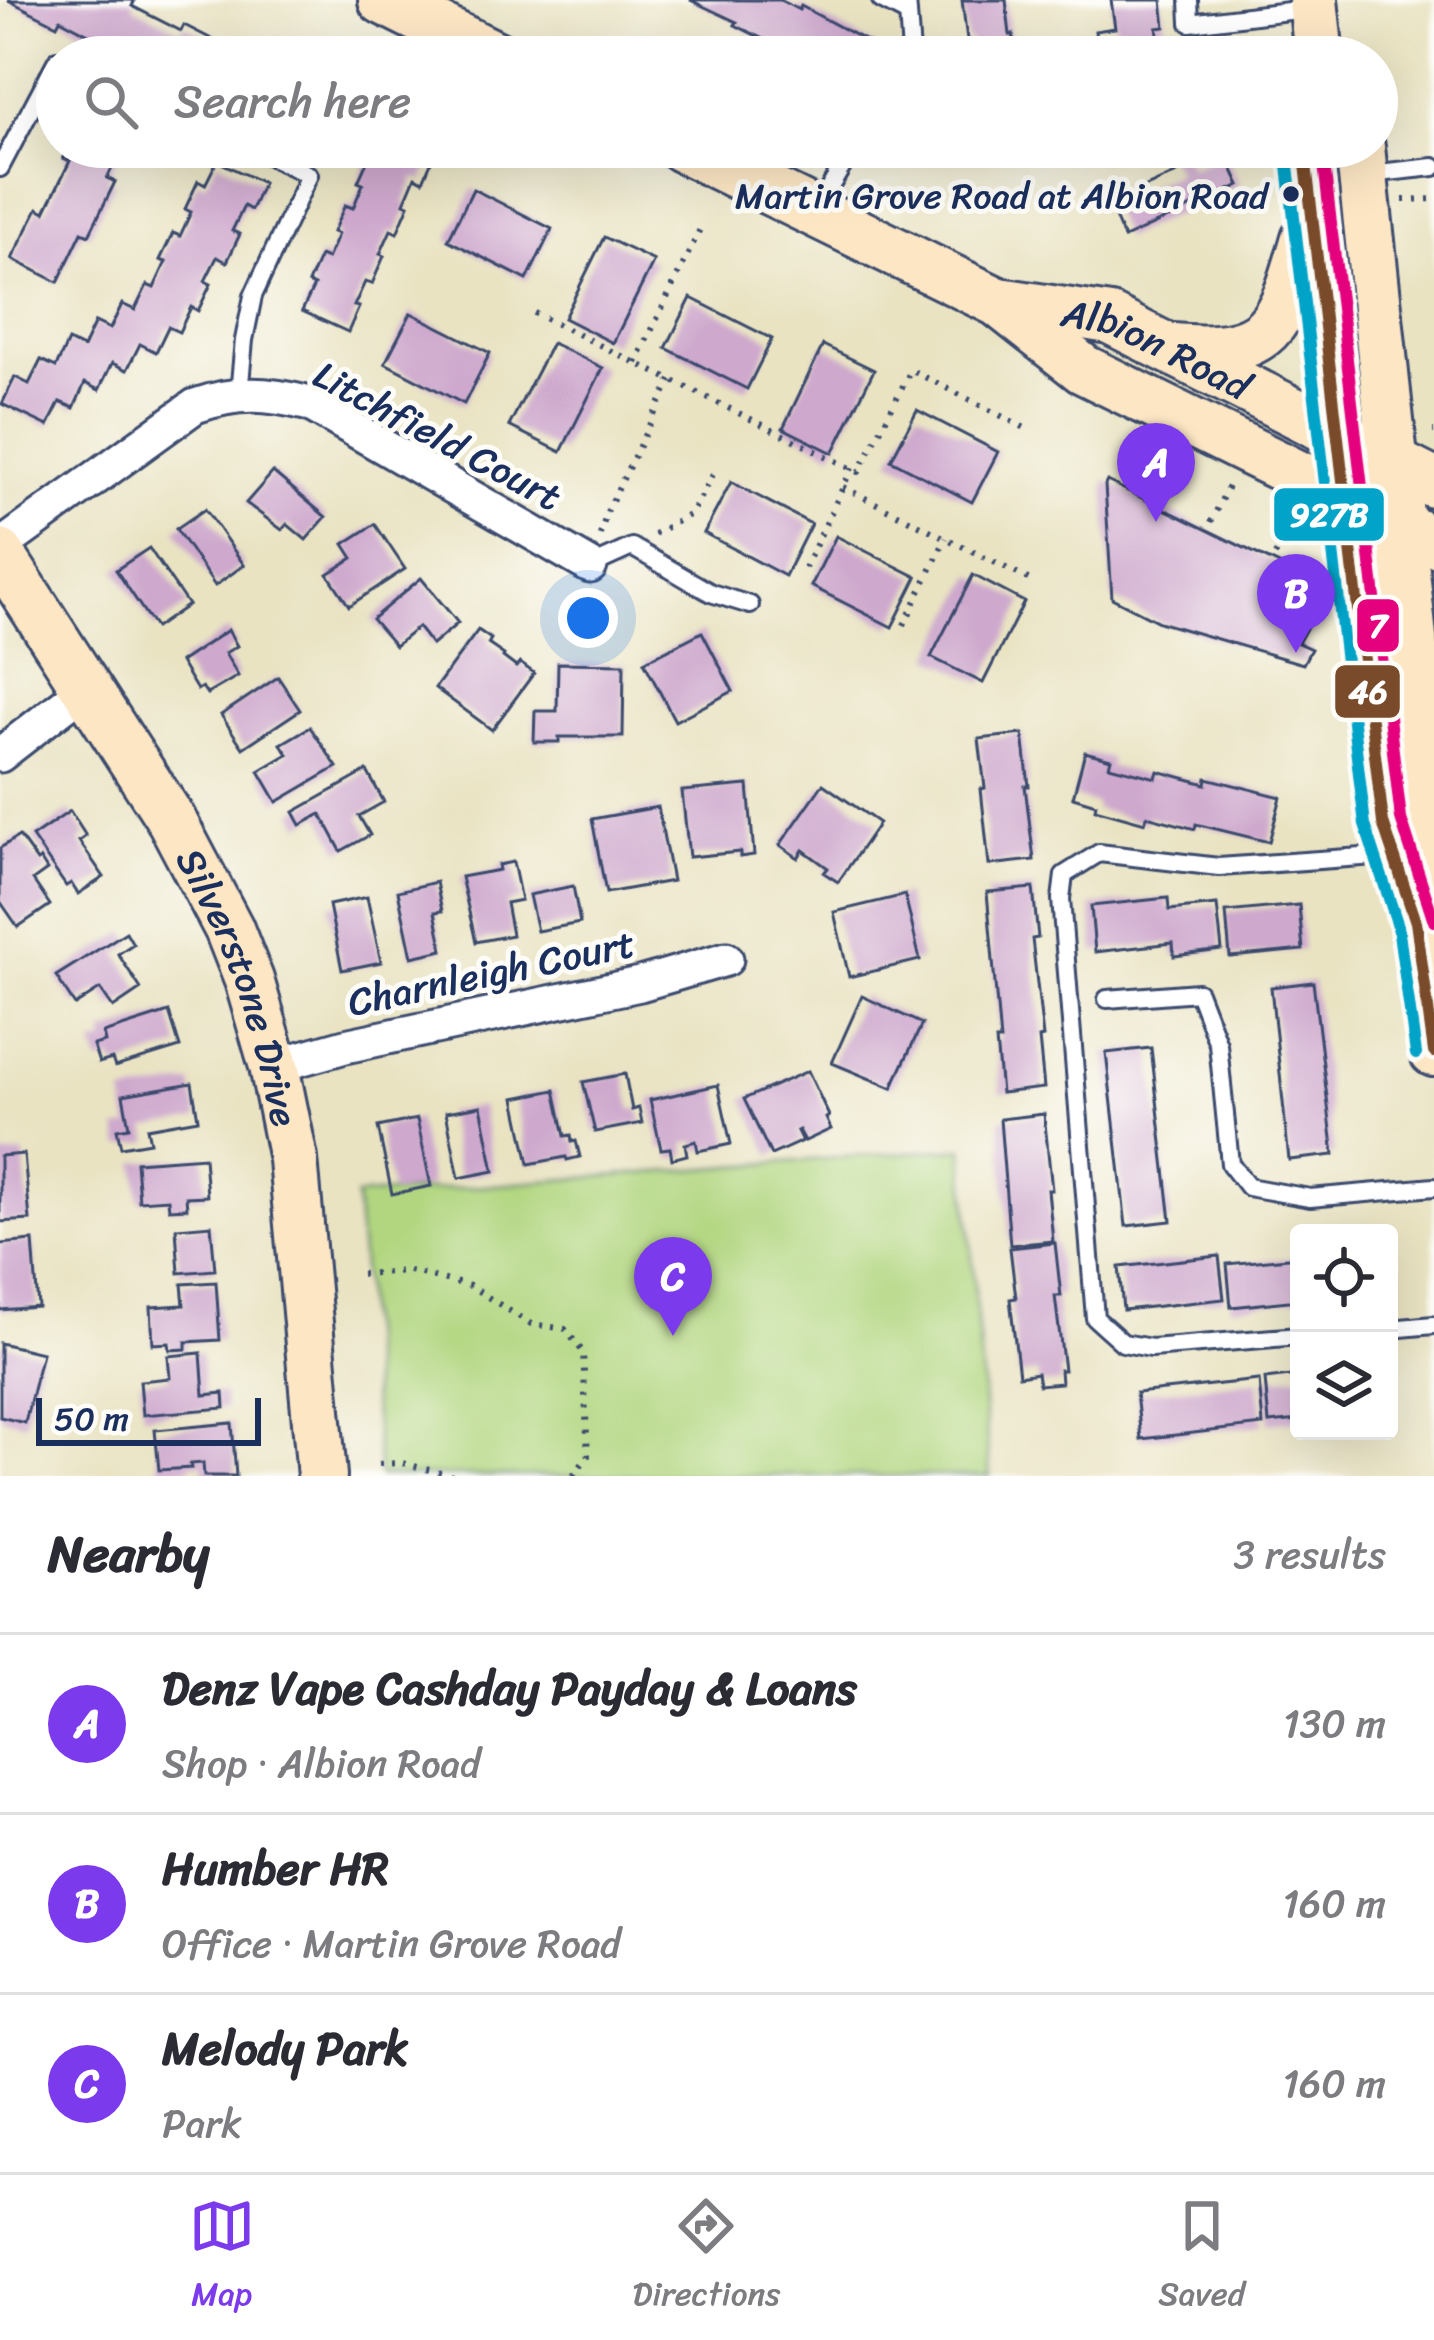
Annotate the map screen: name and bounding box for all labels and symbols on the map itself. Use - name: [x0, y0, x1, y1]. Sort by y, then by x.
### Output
- place label: Martin Grove Road at Albion Road: [735, 164, 1270, 228]
- marker: Martin Grove Road at Albion Road: [1280, 183, 1302, 205]
- street label: Albion Road: [1056, 278, 1265, 421]
- street label: Litchfield Court: [301, 341, 575, 530]
- pin: A: [1117, 423, 1195, 522]
- line badge: 927B: [1272, 486, 1386, 543]
- text: 927B: [1290, 486, 1369, 544]
- pin: B: [1257, 554, 1335, 653]
- your location: [558, 588, 618, 648]
- line badge: 7: [1355, 597, 1401, 654]
- text: 7: [1369, 597, 1390, 655]
- line badge: 46: [1333, 663, 1402, 720]
- text: 46: [1348, 663, 1388, 721]
- street label: Silverstone Drive: [157, 835, 319, 1133]
- street label: Charnleigh Court: [341, 908, 641, 1037]
- pin: C: [634, 1237, 712, 1336]
- scale bar: [36, 1392, 261, 1445]

